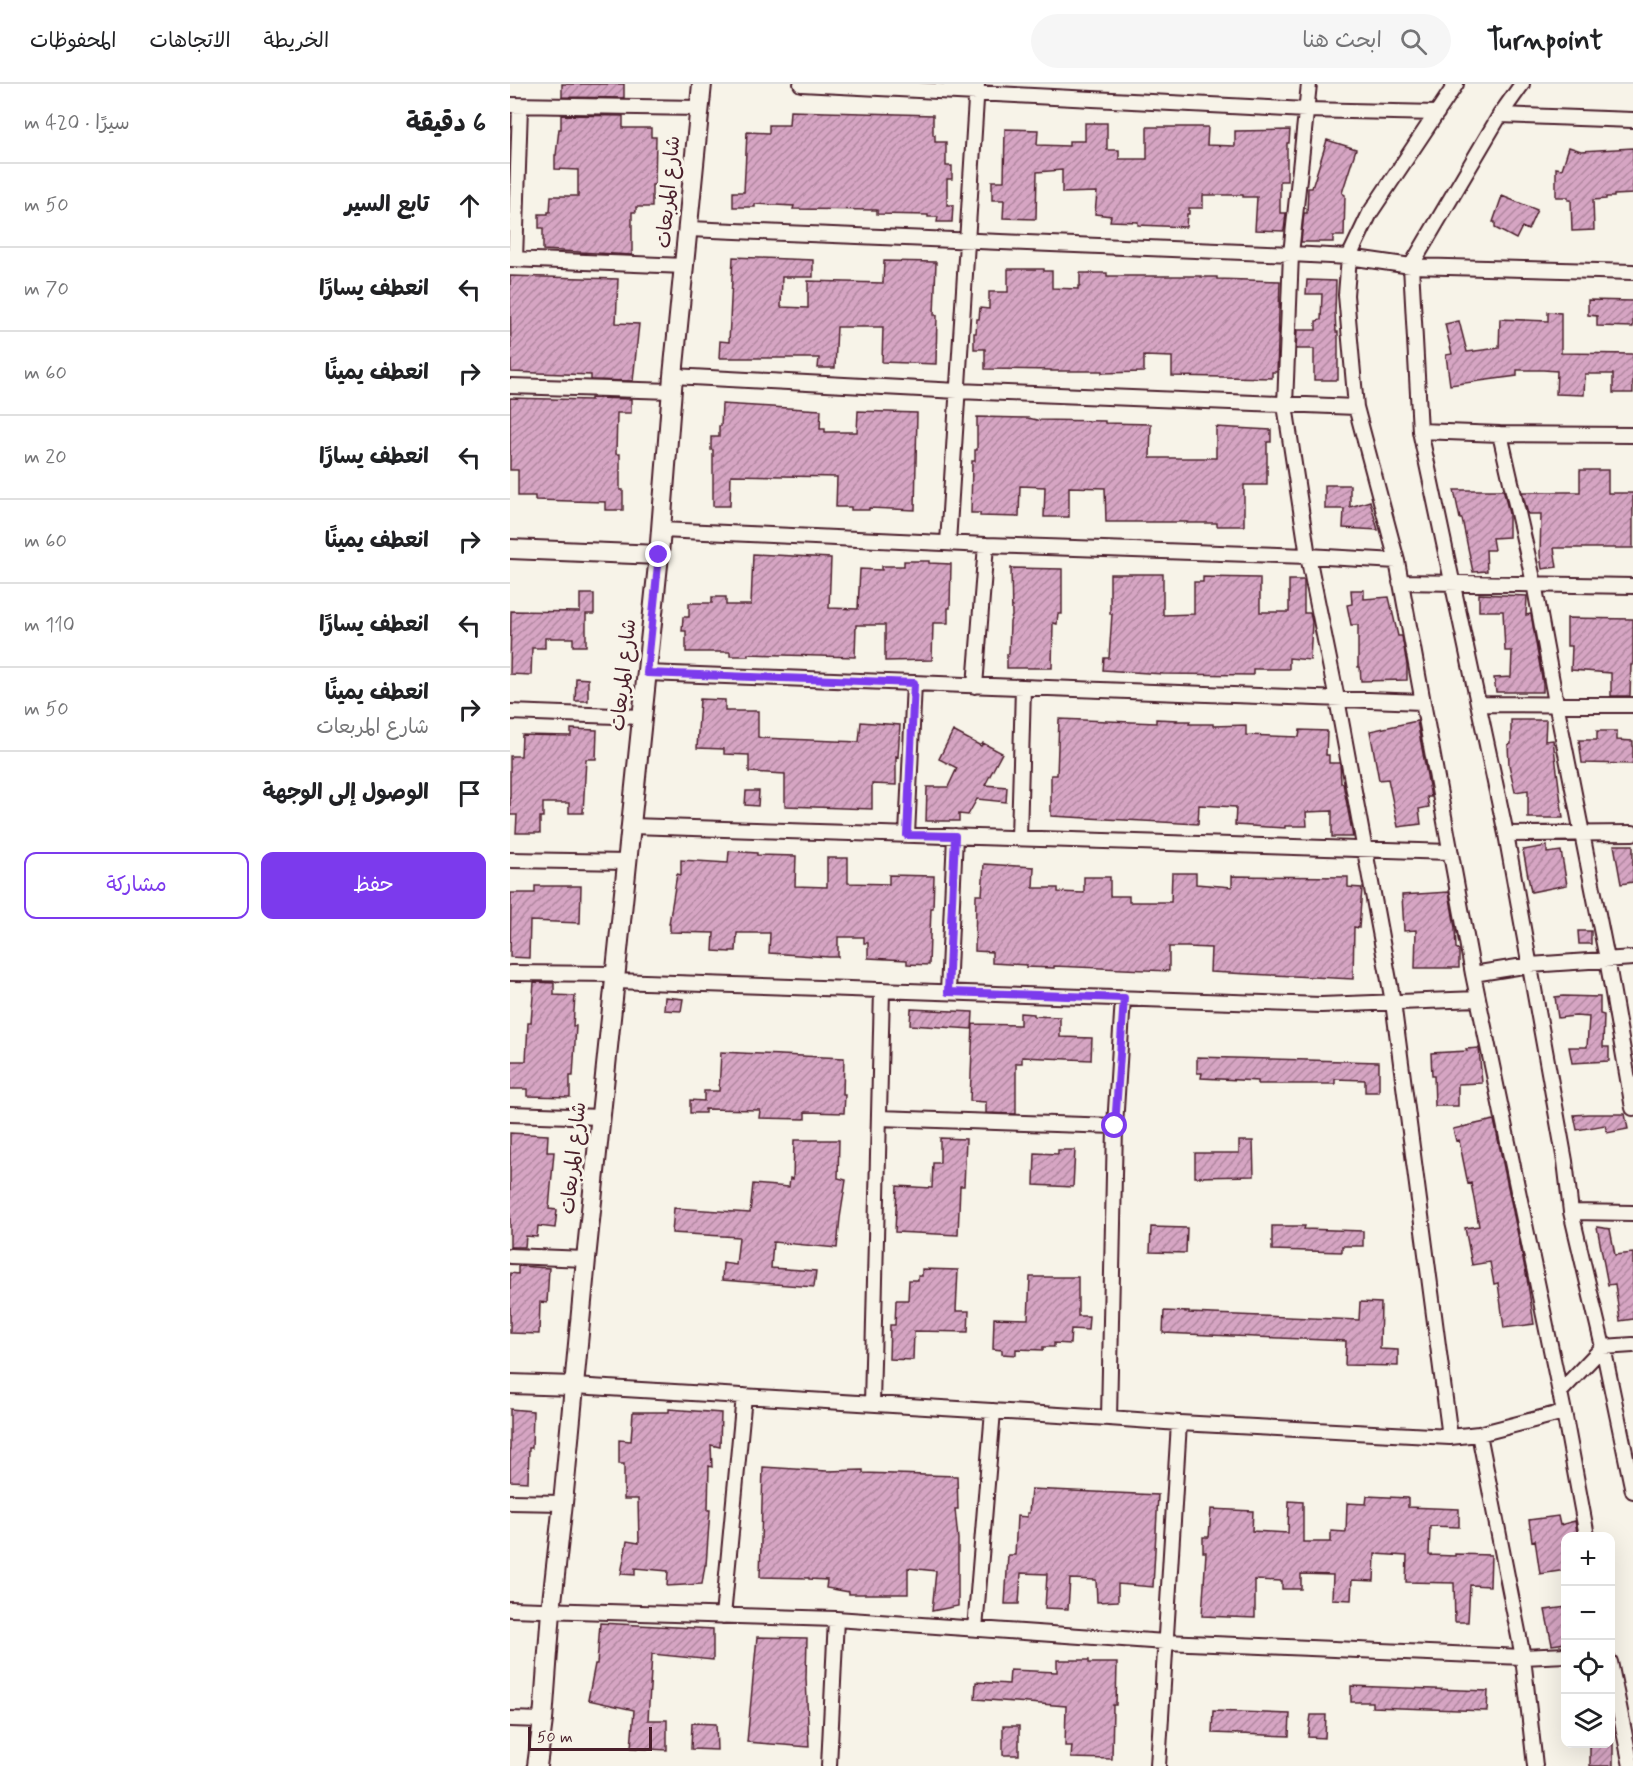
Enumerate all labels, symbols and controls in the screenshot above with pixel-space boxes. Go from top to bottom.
search box [1031,14,1451,68]
text: Turnpoint [1487,23,1603,60]
icon: search [1397,25,1430,58]
text: المحفوظات [30,27,116,55]
text: الاتجاهات [149,27,231,55]
text: الخريطة [264,27,329,55]
text: ابحث هنا [1302,27,1382,55]
text: 6 دقيقة [406,107,486,141]
text: سيرًا · 420 m [24,110,130,137]
street label: شارع المربعات [651,135,687,249]
icon: ahead [453,189,486,222]
text: تابع السير [345,191,429,219]
text: 50 m [24,192,69,219]
icon: left [453,273,486,306]
text: انعطف يسارًا [319,275,429,303]
text: 70 m [24,276,69,303]
icon: right [453,357,486,390]
text: انعطف يمينًا [325,359,429,387]
text: 60 m [24,360,67,387]
icon: left [453,441,486,474]
text: انعطف يسارًا [319,443,429,471]
text: 20 m [24,444,67,471]
icon: right [453,525,486,558]
text: انعطف يمينًا [325,527,429,555]
text: 60 m [24,528,67,555]
route end [645,541,671,567]
icon: left [453,609,486,642]
text: انعطف يسارًا [319,611,429,639]
text: 110 m [24,612,75,639]
street label: شارع المربعات [605,617,643,733]
text: انعطف يمينًا [325,679,429,707]
icon: right [453,693,486,726]
text: 50 m [24,696,69,723]
text: شارع المربعات [316,714,429,741]
icon: arrive [453,777,486,810]
text: الوصول إلى الوجهة [262,779,429,807]
button: مشاركة [24,852,249,919]
button: حفظ [261,852,486,919]
street label: شارع المربعات [555,1100,593,1216]
route start [1101,1112,1127,1138]
map controls [1561,1532,1615,1748]
button: + [1561,1532,1615,1586]
button: − [1561,1586,1615,1640]
button: locate [1561,1640,1615,1694]
button: layers [1561,1694,1615,1748]
scale bar [528,1724,652,1752]
text: 50 m [537,1727,573,1748]

